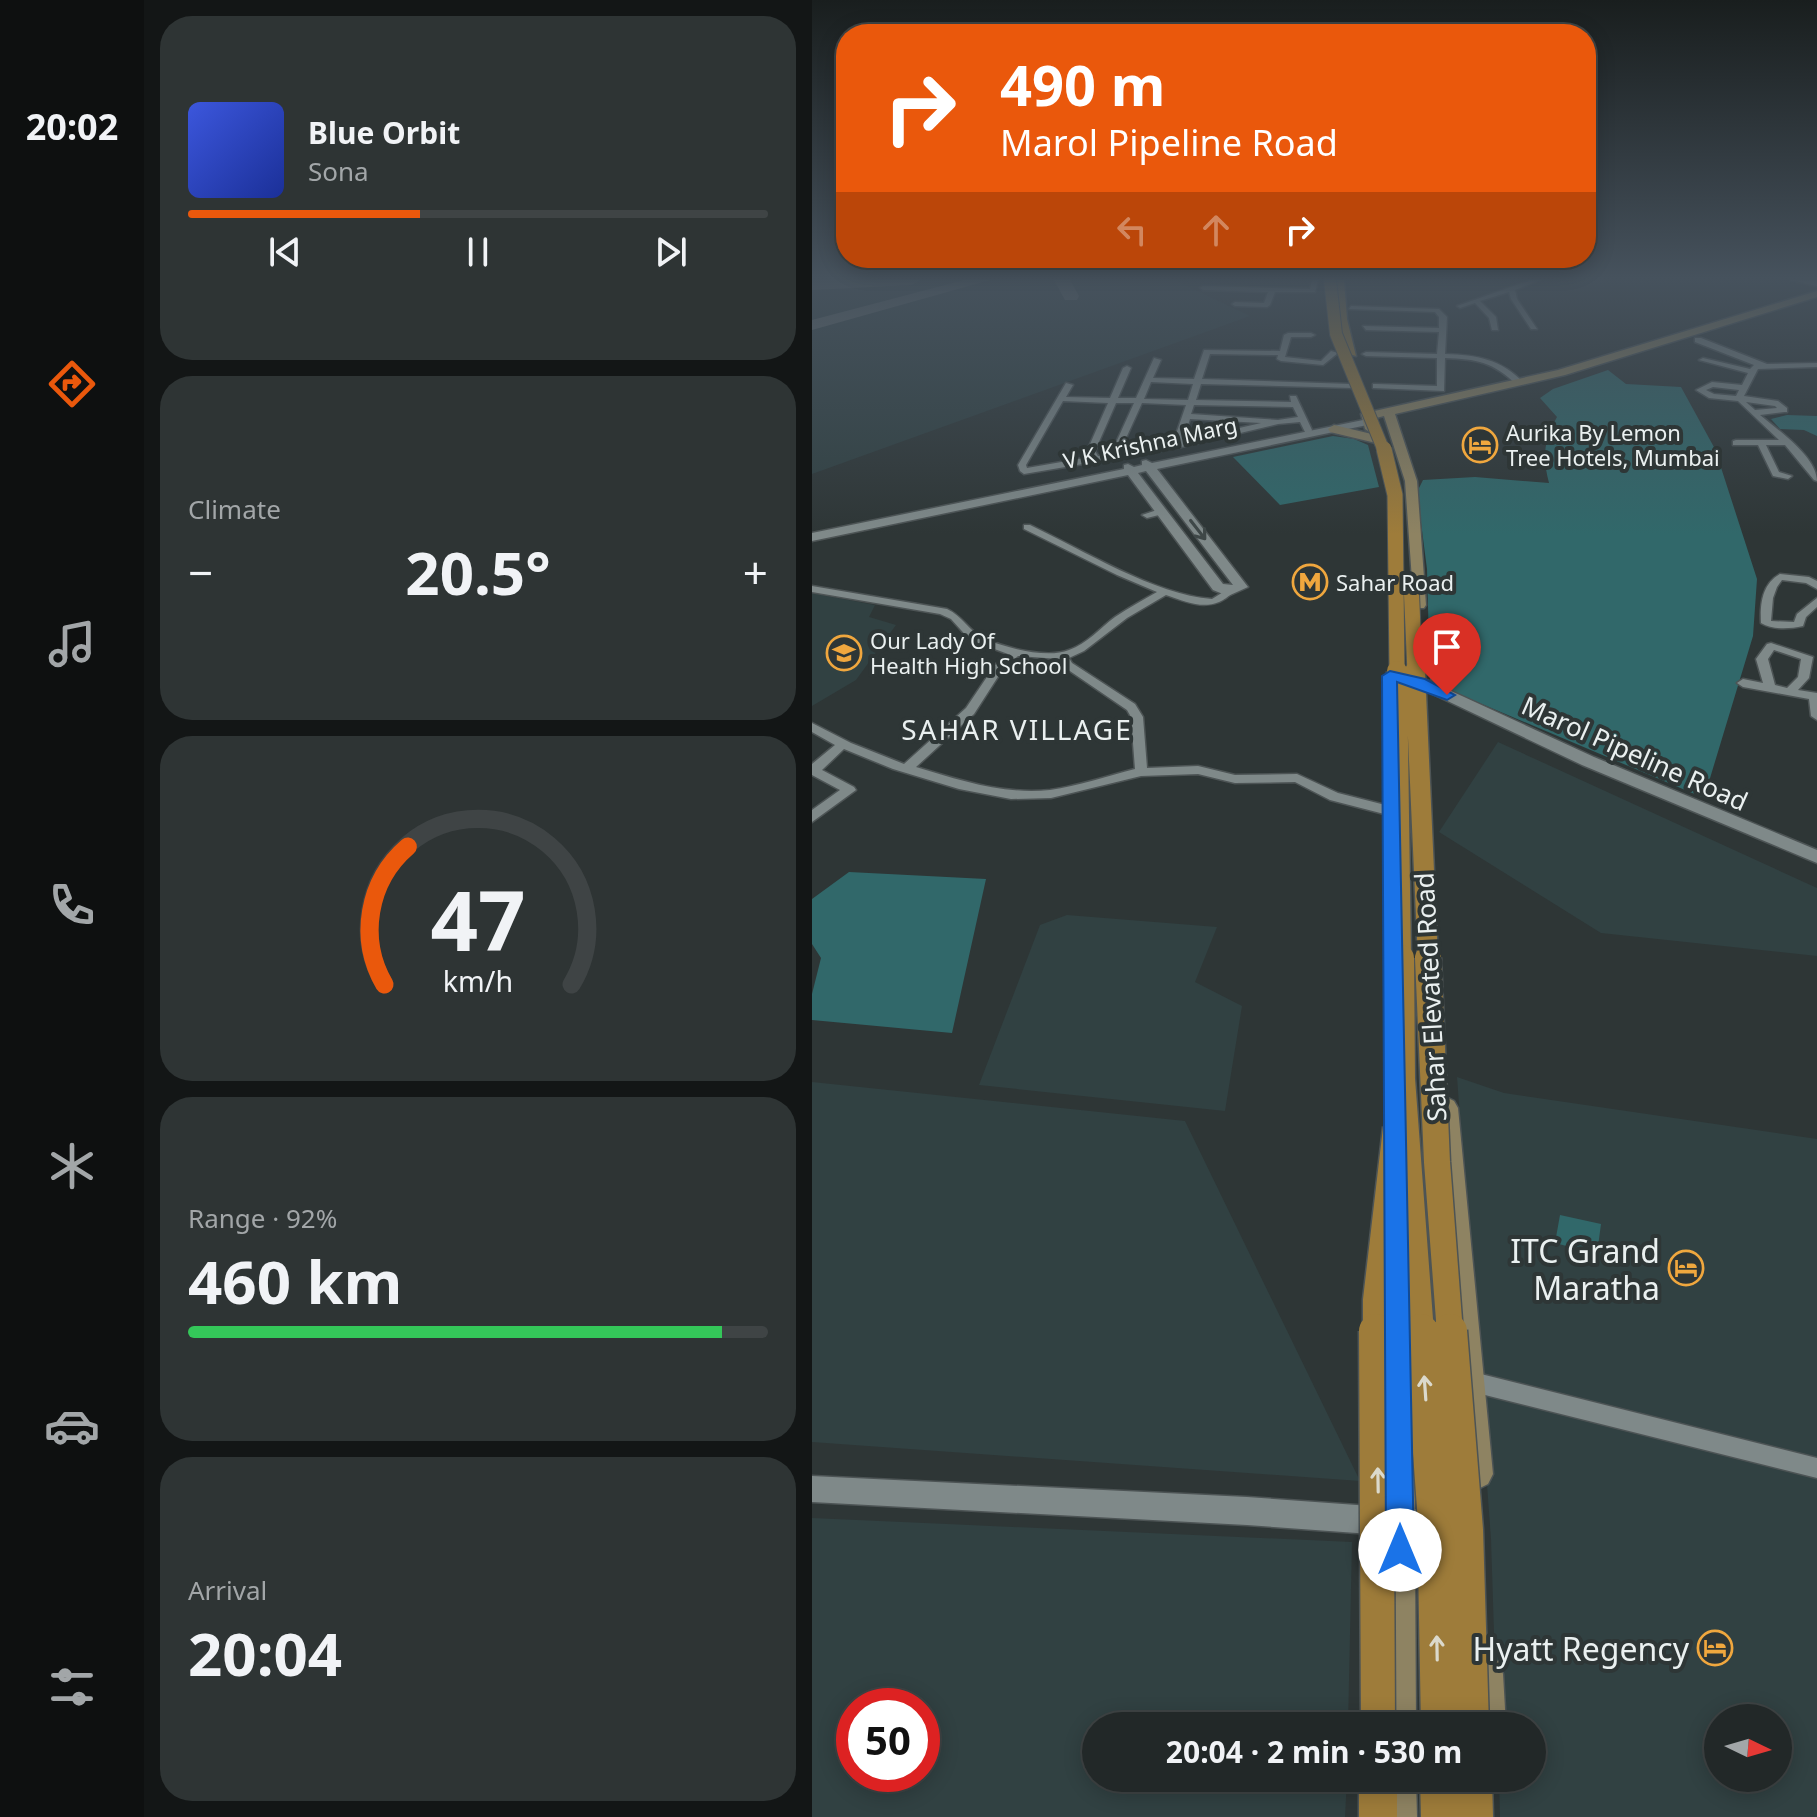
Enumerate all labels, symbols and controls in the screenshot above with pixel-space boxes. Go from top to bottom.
text: 490 m [1000,46,1165,122]
icon: right [868,56,972,160]
text: 20:02 [26,102,118,151]
text: Blue Orbit [308,112,460,153]
text: Marol Pipeline Road [1000,118,1338,167]
text: Sona [308,153,369,189]
icon: left [1110,208,1154,252]
icon: ahead [1194,208,1238,252]
icon: right [1278,208,1322,252]
icon: previous [263,230,307,274]
icon: pause [456,230,500,274]
icon: next [649,230,693,274]
icon: directions [44,356,100,412]
street label: V K Krishna Marg [1060,409,1240,475]
place label: Aurika By Lemon Tree Hotels, Mumbai [1506,417,1720,472]
hotel icon: Aurika By Lemon Tree Hotels, Mumbai [1461,426,1499,464]
text: Climate [188,491,281,527]
one-way arrow [1190,519,1207,540]
text: 20.5° [405,531,551,613]
text: − [188,542,213,602]
text: + [743,542,768,602]
metro station icon: Sahar Road [1291,563,1329,601]
place label: Sahar Road [1336,567,1454,597]
pin [1413,613,1481,695]
icon: music [44,616,100,672]
place label: Our Lady Of Health High School [870,625,1067,680]
icon: arrive [1425,625,1469,669]
school or university icon: Our Lady Of Health High School [825,634,863,672]
street label: Marol Pipeline Road [1516,687,1754,819]
district label: SAHAR VILLAGE [901,710,1133,748]
text: 47 [430,861,526,974]
street label: Sahar Elevated Road [1405,872,1455,1122]
icon: phone [44,877,100,933]
text: km/h [443,961,513,1000]
icon: climate [44,1138,100,1194]
text: Range · 92% [188,1200,337,1236]
place label: ITC Grand Maratha [1510,1229,1660,1309]
text: 460 km [188,1240,402,1322]
hotel icon: ITC Grand Maratha [1667,1249,1705,1287]
one-way arrow [1417,1375,1432,1402]
icon: car [44,1398,100,1454]
one-way arrow [1370,1467,1386,1494]
position arrow [1358,1508,1442,1592]
text: Arrival [188,1572,267,1608]
text: 20:04 [188,1612,342,1694]
place label: Hyatt Regency [1472,1627,1690,1670]
hotel icon: Hyatt Regency [1696,1629,1734,1667]
one-way arrow [1429,1635,1444,1662]
icon: filters [44,1659,100,1715]
speed limit sign: 50 [836,1688,940,1792]
north arrow [1704,1704,1792,1792]
map controls [1704,1704,1792,1792]
text: 20:04 · 2 min · 530 m [1166,1731,1462,1772]

